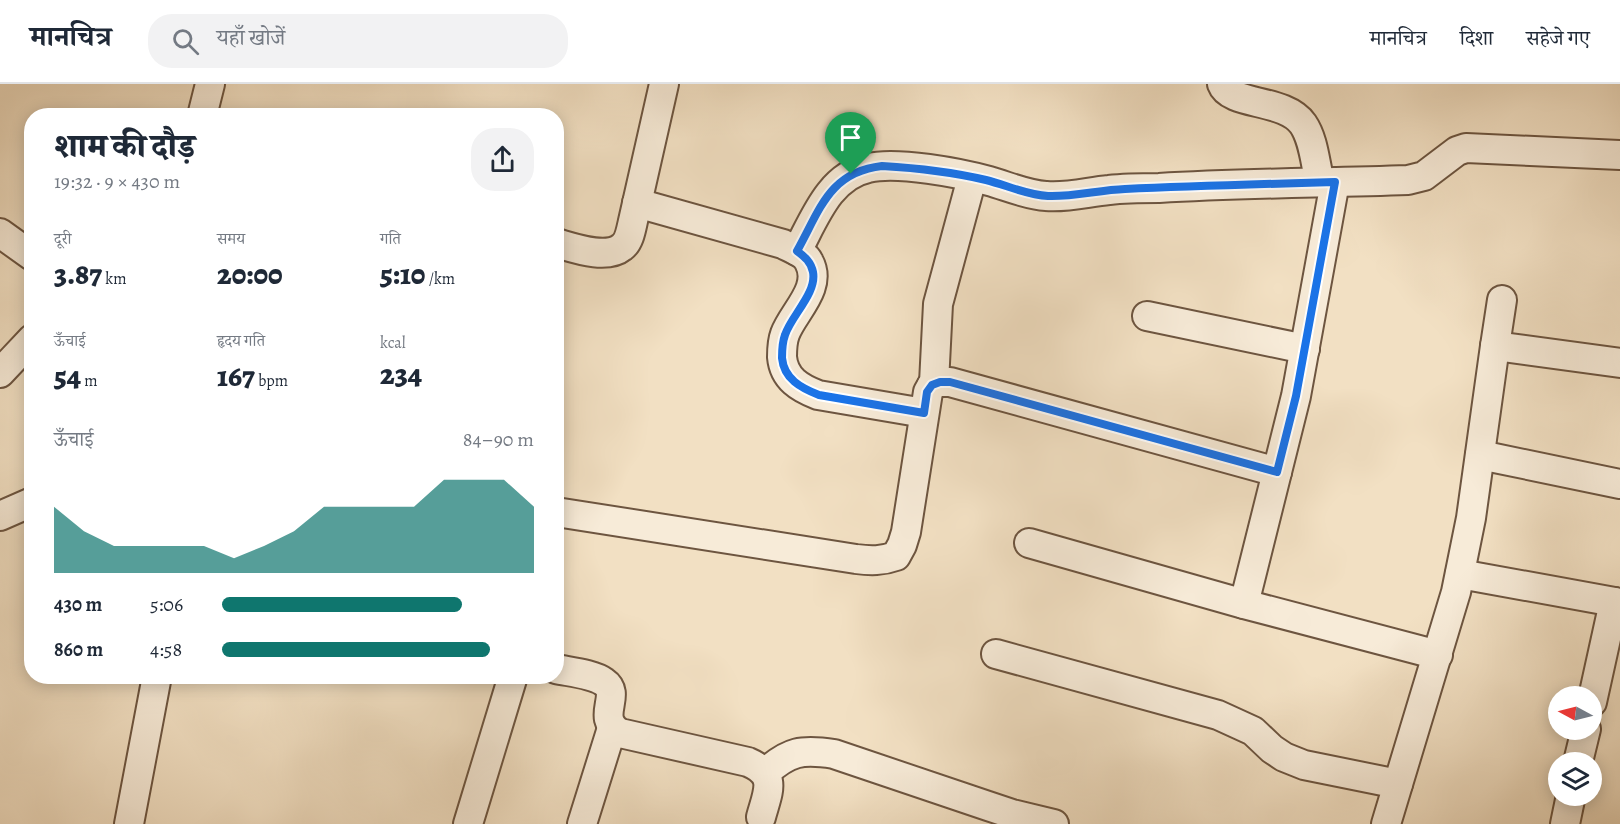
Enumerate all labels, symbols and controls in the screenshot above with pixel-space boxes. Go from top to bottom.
search box [148,14,568,68]
text: मानचित्र [30,18,112,56]
text: यहाँ खोजें [217,23,285,53]
text: मानचित्र [1370,24,1427,52]
text: दिशा [1460,24,1493,52]
text: सहेजे गए [1526,24,1590,52]
icon: search [169,25,202,58]
pin [825,112,876,174]
icon: arrive [834,121,867,154]
text: शाम की दौड़ [54,123,195,168]
button: share [471,128,534,191]
text: 19:32 · 9 × 430 m [54,168,180,195]
text: दूरी [54,228,71,250]
text: समय [217,228,245,250]
text: गति [380,228,401,250]
text: 3.87 [54,254,102,294]
text: 20:00 [217,254,283,294]
text: 5:10 [380,254,425,294]
text: km [102,268,127,290]
text: /km [425,268,455,290]
text: ऊँचाई [54,330,86,352]
text: हृदय गति [217,330,265,352]
text: kcal [380,332,406,354]
text: 234 [380,354,422,394]
text: 54 [54,356,81,396]
text: 167 [217,356,255,396]
text: m [81,370,98,392]
text: bpm [255,370,288,392]
text: ऊँचाई [54,426,93,453]
text: 84–90 m [463,426,534,453]
text: 430 m [54,591,102,618]
text: 5:06 [150,591,183,618]
text: 860 m [54,636,103,663]
text: 4:58 [150,636,182,663]
north arrow [1548,686,1602,740]
map controls [1548,686,1602,806]
button: layers [1548,752,1602,806]

